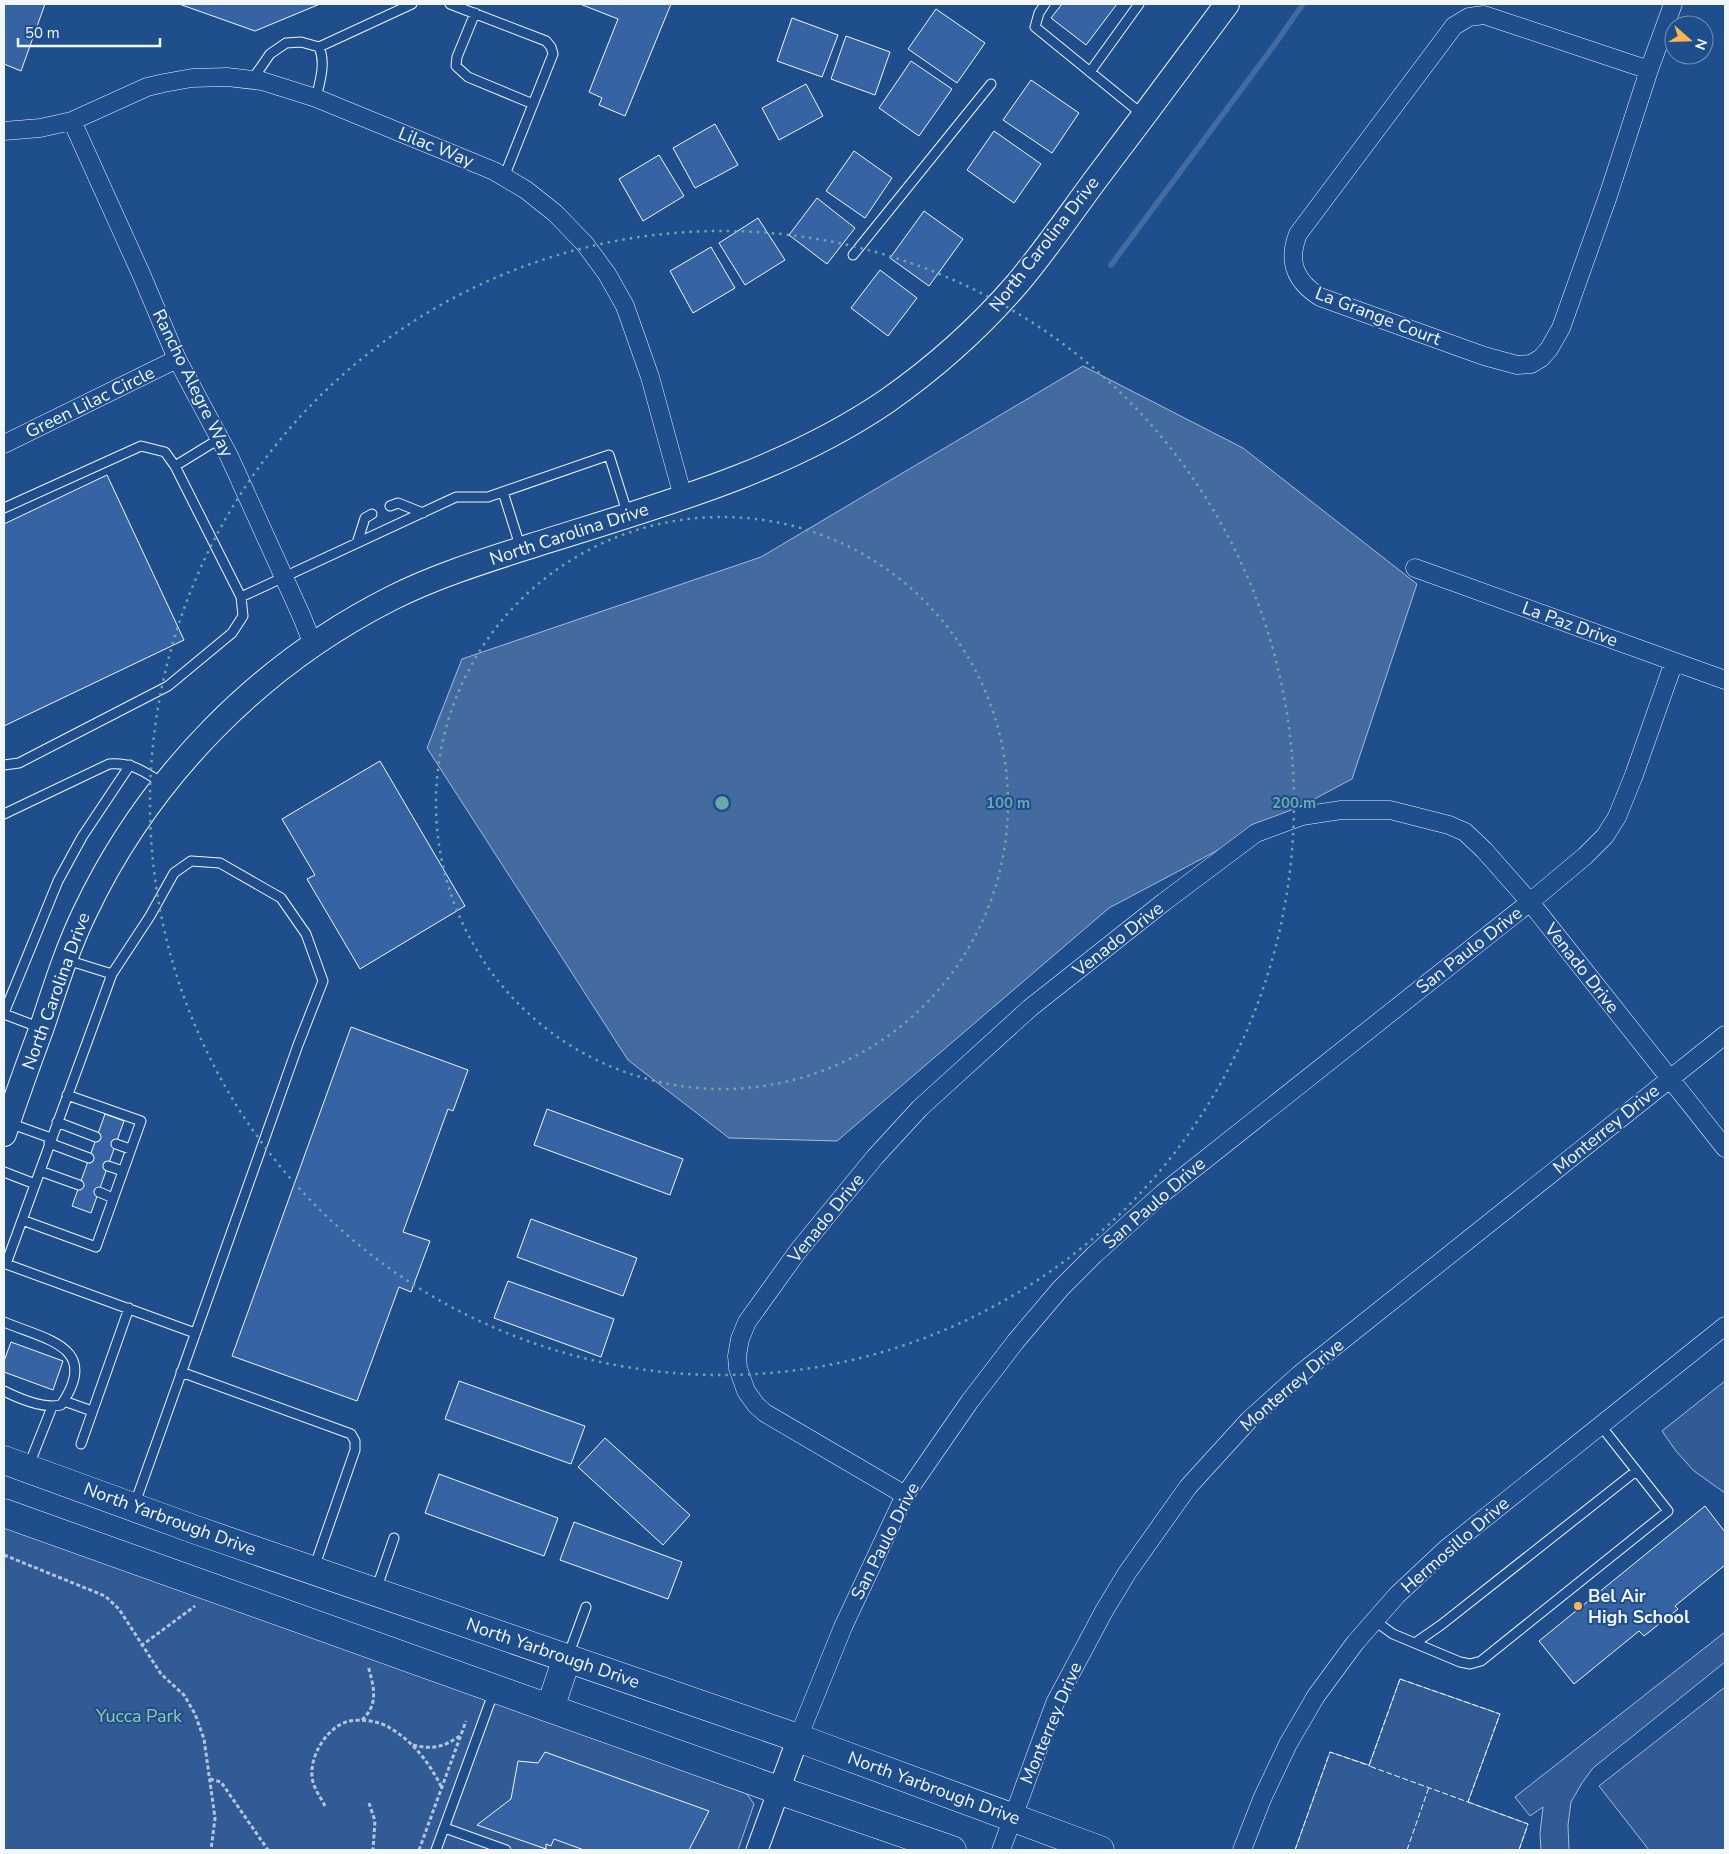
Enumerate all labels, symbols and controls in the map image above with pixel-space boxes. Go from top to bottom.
scale bar [18,15,160,47]
north arrow [1664,15,1714,65]
text: 50 m [25,23,60,43]
text: N [1690,36,1711,52]
street label: Lilac Way [395,121,478,173]
street label: North Carolina Drive [984,171,1104,317]
street label: La Grange Court [1312,281,1445,351]
street label: Rancho Alegre Way [147,305,240,461]
street label: Green Lilac Circle [21,360,159,444]
street label: North Carolina Drive [487,497,651,571]
street label: La Paz Drive [1519,596,1621,652]
text: 100 m [986,793,1030,813]
text: 200 m [1272,793,1316,813]
centre of rings [713,794,731,812]
street label: Venado Drive [1067,896,1168,982]
street label: San Paulo Drive [1411,901,1527,999]
street label: North Carolina Drive [16,909,96,1073]
street label: Venado Drive [1539,917,1625,1018]
street label: Monterrey Drive [1548,1079,1664,1179]
street label: San Paulo Drive [1098,1152,1210,1254]
street label: Venado Drive [782,1168,869,1268]
street label: Monterrey Drive [1235,1333,1349,1437]
street label: North Yarbrough Drive [81,1477,259,1561]
street label: San Paulo Drive [845,1478,925,1604]
street label: Hermosillo Drive [1396,1491,1514,1599]
place label: Bel Air High School [1588,1584,1690,1629]
marker: Bel Air High School [1572,1600,1584,1612]
street label: North Yarbrough Drive [463,1612,643,1694]
street label: Monterrey Drive [1015,1658,1087,1788]
park label: Yucca Park [95,1704,183,1728]
street label: North Yarbrough Drive [845,1746,1023,1830]

